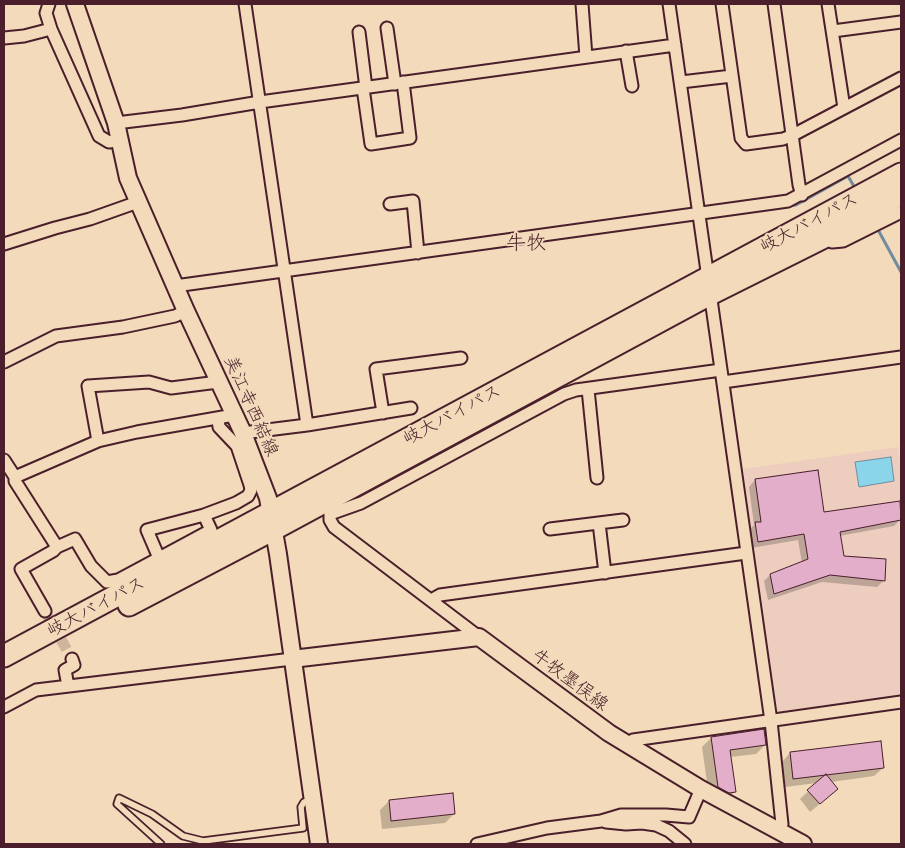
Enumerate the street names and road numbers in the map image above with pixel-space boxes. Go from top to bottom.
street label: 岐大バイパス [756,188,862,258]
street label: 美江寺西結線 [219,352,283,460]
street label: 岐大バイパス [399,380,505,450]
street label: 岐大バイパス [43,572,149,642]
street label: 牛牧墨俣線 [528,644,612,716]

